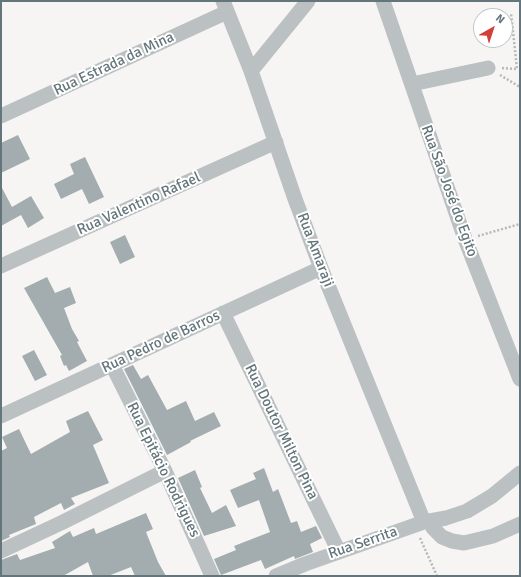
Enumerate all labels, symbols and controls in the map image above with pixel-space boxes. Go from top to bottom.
north arrow [473,8,513,48]
text: N [493,12,507,27]
street label: Rua Estrada da Mina [51,28,177,100]
street label: Rua São José do Egito [417,123,481,259]
street label: Rua Valentino Rafael [75,169,203,239]
street label: Rua Amaraji [293,210,337,290]
street label: Rua Pedro de Barros [99,307,223,377]
street label: Rua Doutor Milton Pina [240,361,322,503]
street label: Rua Epitácio Rodrigues [122,400,204,540]
street label: Rua Serrita [326,523,400,563]

